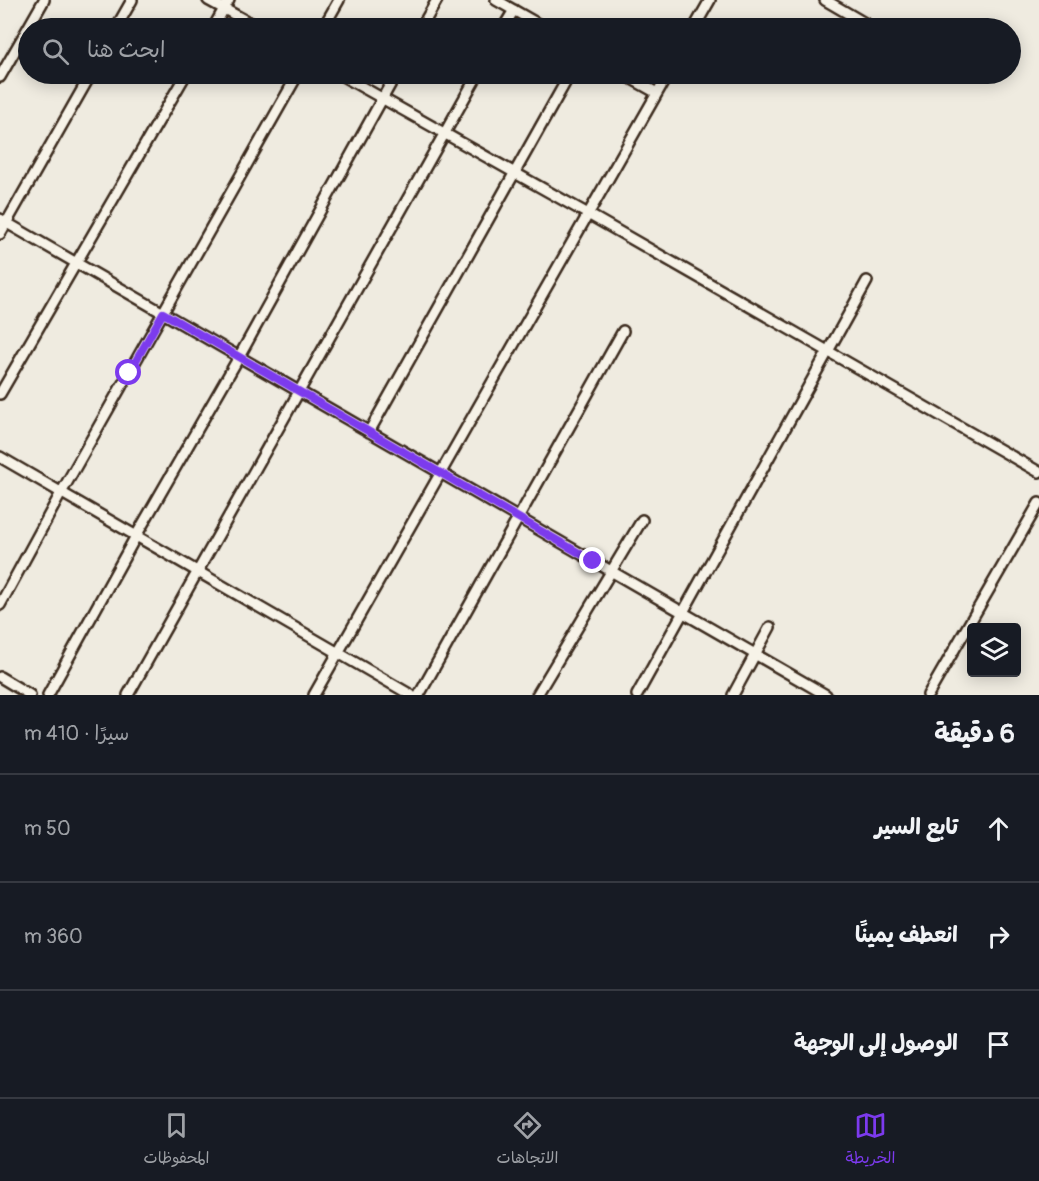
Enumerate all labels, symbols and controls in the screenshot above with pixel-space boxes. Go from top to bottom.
search box [18,18,1021,84]
icon: search [39,35,72,68]
text: ابحث هنا [87,36,165,64]
route start [115,359,141,385]
route end [579,547,605,573]
map controls [967,623,1021,677]
button: layers [967,623,1021,677]
text: 6 دقيقة [934,718,1015,750]
text: سيرًا · 410 m [24,721,129,746]
icon: ahead [982,812,1015,845]
text: تابع السير [875,813,958,841]
text: 50 m [24,816,71,841]
icon: right [982,920,1015,953]
text: انعطف يمينًا [855,921,958,949]
text: 360 m [24,924,83,949]
icon: arrive [982,1028,1015,1061]
text: الوصول إلى الوجهة [794,1029,958,1057]
tab: المحفوظات [144,1109,209,1172]
tab: الاتجاهات [497,1109,558,1172]
tab: الخريطة [846,1109,895,1172]

